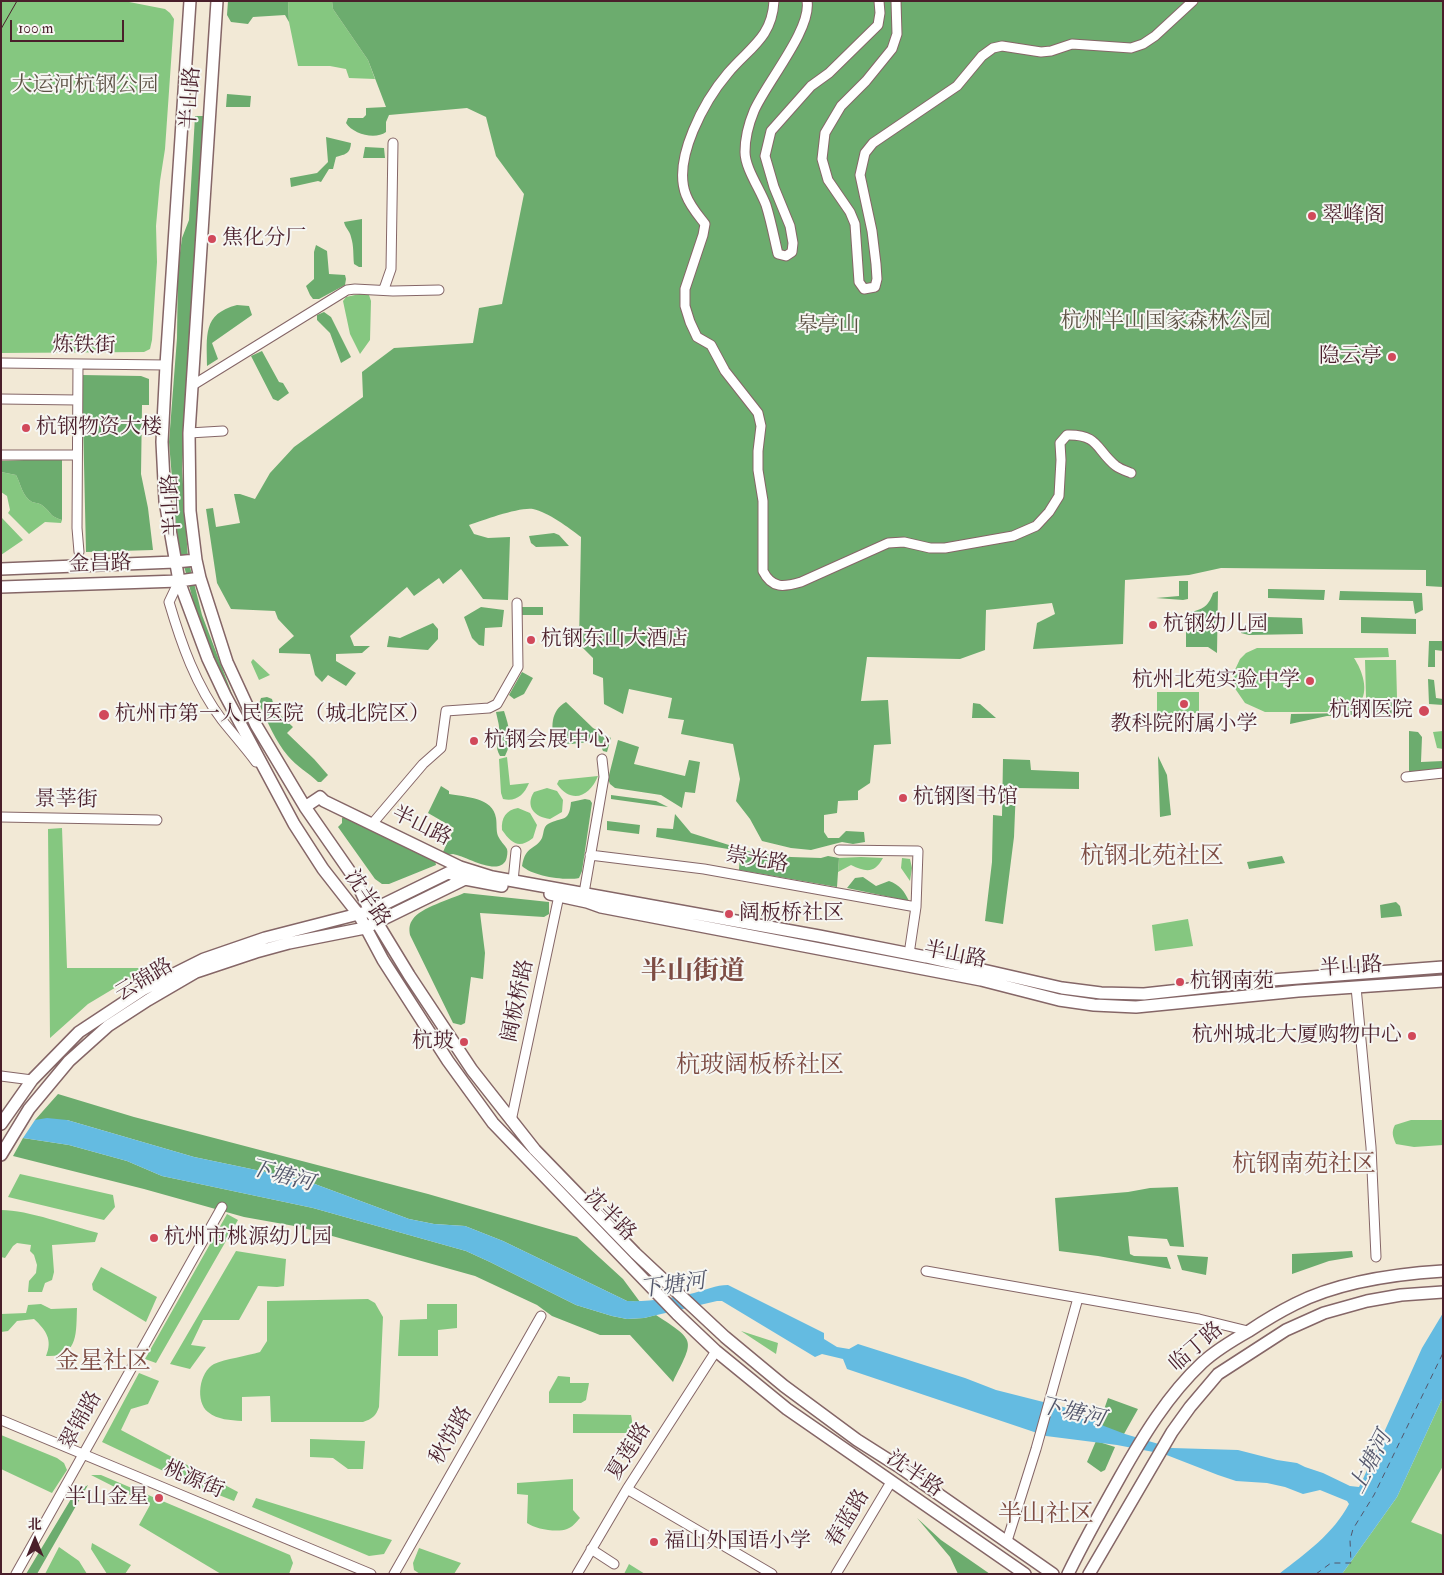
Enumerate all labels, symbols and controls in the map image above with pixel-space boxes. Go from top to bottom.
scale bar [12,10,126,42]
text: 100 m [18,19,53,38]
street label: 半山路 [177,66,207,130]
park label: 大运河杭钢公园 [12,73,158,99]
place label: 翠峰阁 [1322,203,1385,229]
marker: 翠峰阁 [1306,210,1318,222]
place label: 焦化分厂 [222,226,306,252]
marker: 焦化分厂 [206,233,218,245]
park label: 杭州半山国家森林公园 [1061,309,1271,335]
park label: 皋亭山 [797,313,859,339]
street label: 炼铁街 [52,334,116,360]
place label: 隐云亭 [1319,344,1382,370]
marker: 隐云亭 [1386,351,1398,363]
place label: 杭钢物资大楼 [36,415,162,441]
marker: 杭钢物资大楼 [20,422,32,434]
street label: 半山路 [159,473,187,537]
street label: 金昌路 [68,551,132,579]
place label: 杭钢幼儿园 [1163,612,1268,638]
marker: 杭钢幼儿园 [1147,619,1159,631]
place label: 杭钢东山大酒店 [541,627,688,653]
marker: 杭钢东山大酒店 [525,634,537,646]
place label: 杭州北苑实验中学 [1132,668,1300,694]
marker: 杭州北苑实验中学 [1304,675,1316,687]
marker: 教科院附属小学 [1178,698,1190,710]
place label: 杭钢医院 [1329,698,1413,724]
place label: 杭州市第一人民医院（城北院区） [115,702,430,728]
marker: 杭钢医院 [1417,704,1431,718]
marker: 杭州市第一人民医院（城北院区） [97,708,111,722]
place label: 教科院附属小学 [1111,712,1257,738]
place label: 杭钢会展中心 [484,728,610,754]
marker: 杭钢会展中心 [468,735,480,747]
place label: 杭钢图书馆 [913,785,1018,811]
street label: 景莘街 [34,788,98,814]
marker: 杭钢图书馆 [897,792,909,804]
street label: 半山路 [387,802,455,852]
street label: 崇光路 [724,843,790,879]
district label: 杭钢北苑社区 [1080,844,1224,872]
street label: 沈半路 [338,866,394,932]
place label: 阔板桥社区 [739,901,844,927]
marker: 阔板桥社区 [723,908,735,920]
street label: 半山路 [922,938,988,974]
street label: 半山路 [1319,953,1383,983]
street label: 云锦路 [112,954,178,1008]
street label: 阔板桥路 [498,957,540,1045]
district label: 半山街道 [641,957,745,989]
place label: 杭钢南苑 [1190,969,1274,995]
marker: 杭钢南苑 [1174,976,1186,988]
place label: 杭州城北大厦购物中心 [1192,1023,1402,1049]
place label: 杭玻 [412,1029,454,1055]
marker: 杭州城北大厦购物中心 [1406,1030,1418,1042]
marker: 杭玻 [458,1036,470,1048]
district label: 杭玻阔板桥社区 [676,1053,844,1081]
district label: 杭钢南苑社区 [1232,1152,1376,1180]
water label: 下塘河 [246,1156,316,1198]
street label: 沈半路 [578,1185,640,1247]
place label: 杭州市桃源幼儿园 [164,1225,332,1251]
marker: 杭州市桃源幼儿园 [148,1232,160,1244]
water label: 下塘河 [638,1269,708,1305]
street label: 临丁路 [1165,1318,1229,1378]
district label: 金星社区 [55,1349,151,1377]
street label: 翠锦路 [56,1387,108,1455]
water label: 下塘河 [1037,1394,1107,1434]
street label: 秋悦路 [425,1402,479,1470]
street label: 夏莲路 [603,1419,657,1485]
water label: 上塘河 [1345,1428,1399,1498]
street label: 沈半路 [881,1447,947,1503]
street label: 桃源街 [159,1457,227,1505]
place label: 半山金星 [65,1485,149,1511]
street label: 春蓝路 [822,1486,876,1552]
marker: 半山金星 [153,1492,165,1504]
district label: 半山社区 [998,1502,1094,1530]
north arrow [10,1515,60,1565]
text: 北 [28,1516,42,1533]
place label: 福山外国语小学 [664,1529,811,1555]
marker: 福山外国语小学 [648,1536,660,1548]

